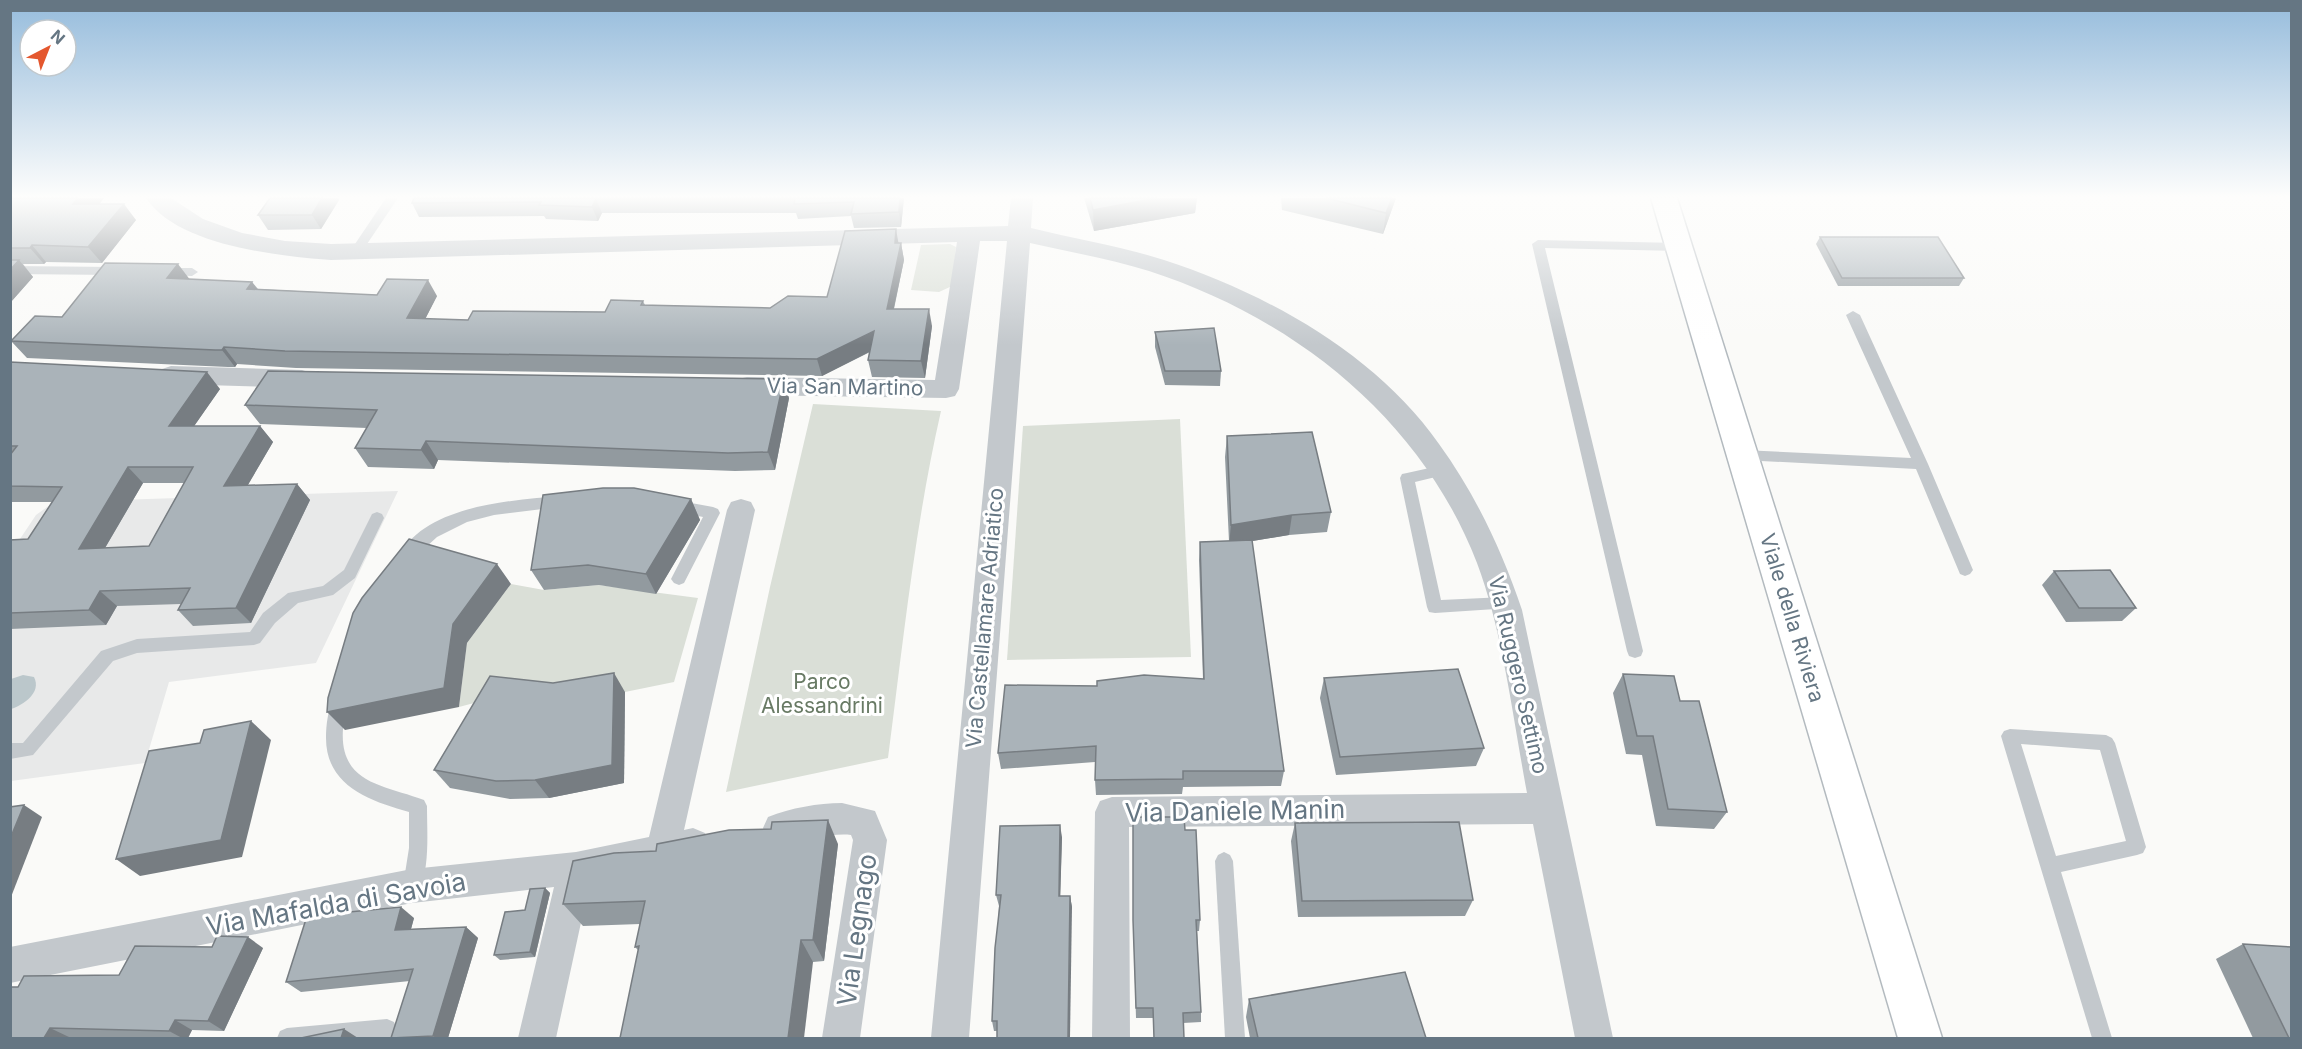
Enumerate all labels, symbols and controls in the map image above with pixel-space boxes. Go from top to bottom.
north arrow [18,18,78,78]
text: N [47,25,69,48]
street label: Via San Martino [766,373,924,400]
street label: Via Castellamare Adriatico [961,487,1008,749]
street label: Viale della Riviera [1755,531,1830,705]
street label: Via Ruggero Settimo [1484,574,1553,776]
park label: Parco Alessandrini [761,669,883,718]
street label: Via Daniele Manin [1125,793,1345,828]
street label: Via Legnago [830,852,883,1008]
street label: Via Mafalda di Savoia [204,865,468,942]

